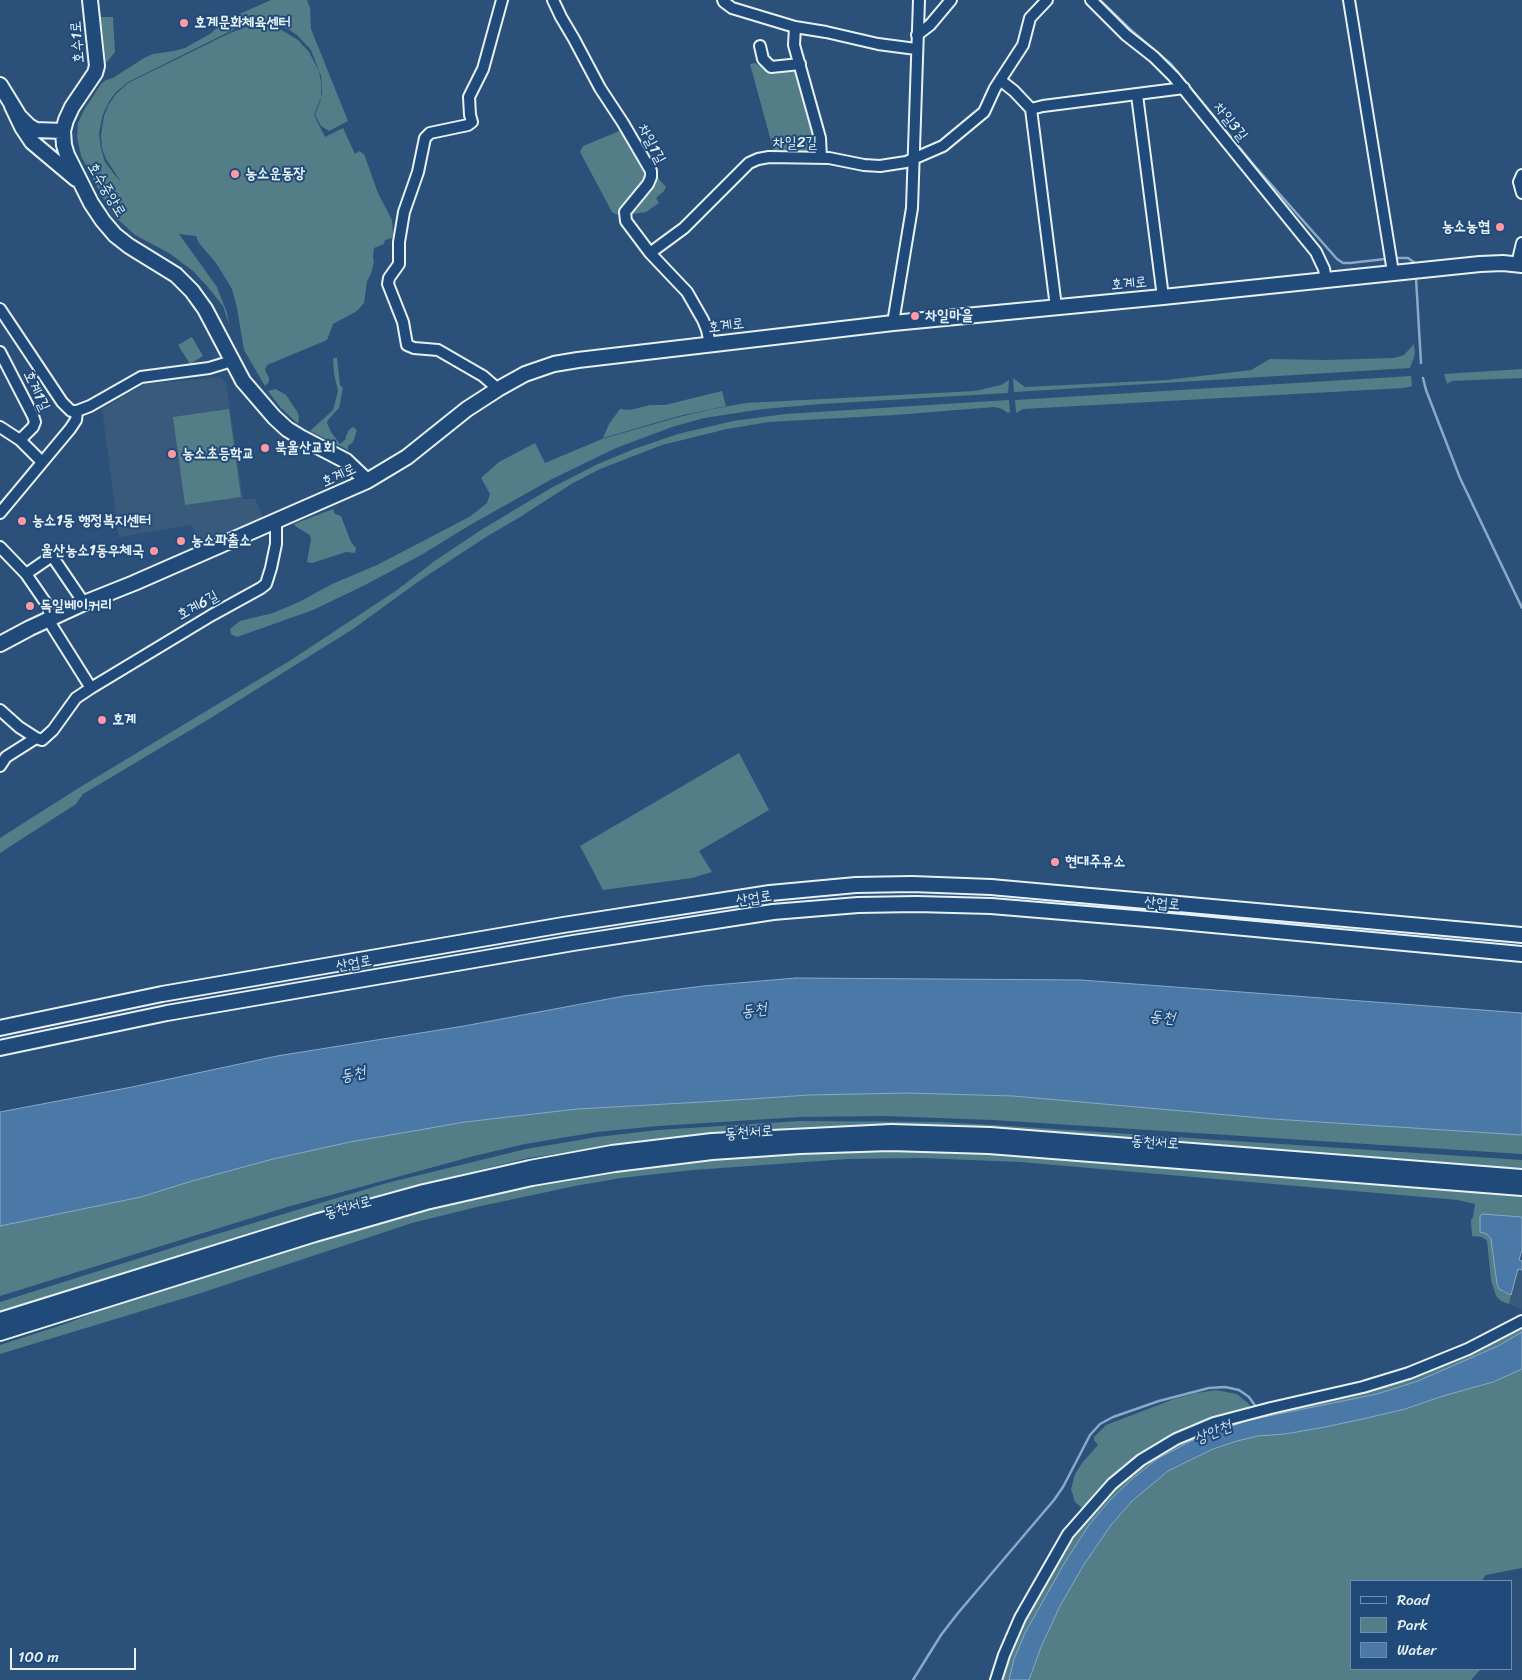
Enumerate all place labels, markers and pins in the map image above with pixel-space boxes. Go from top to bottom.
place label: 호계문화체육센터 [194,14,291,32]
marker: 호계문화체육센터 [178,17,190,29]
place label: 농소운동장 [245,165,305,183]
marker: 농소운동장 [229,168,241,180]
place label: 농소농협 [1442,218,1490,236]
marker: 농소농협 [1494,221,1506,233]
place label: 차일마을 [925,307,973,325]
marker: 차일마을 [909,310,921,322]
place label: 북울산교회 [275,439,335,457]
marker: 북울산교회 [259,442,271,454]
place label: 농소초등학교 [182,445,254,463]
marker: 농소초등학교 [166,448,178,460]
place label: 농소1동 행정복지센터 [32,512,151,530]
marker: 농소1동 행정복지센터 [16,515,28,527]
place label: 농소파출소 [191,532,251,550]
marker: 농소파출소 [175,535,187,547]
place label: 울산농소1동우체국 [41,542,144,560]
marker: 울산농소1동우체국 [148,545,160,557]
place label: 독일베이커리 [40,597,112,615]
marker: 독일베이커리 [24,600,36,612]
place label: 호계 [112,711,136,729]
marker: 호계 [96,714,108,726]
place label: 현대주유소 [1065,853,1125,871]
marker: 현대주유소 [1049,856,1061,868]

